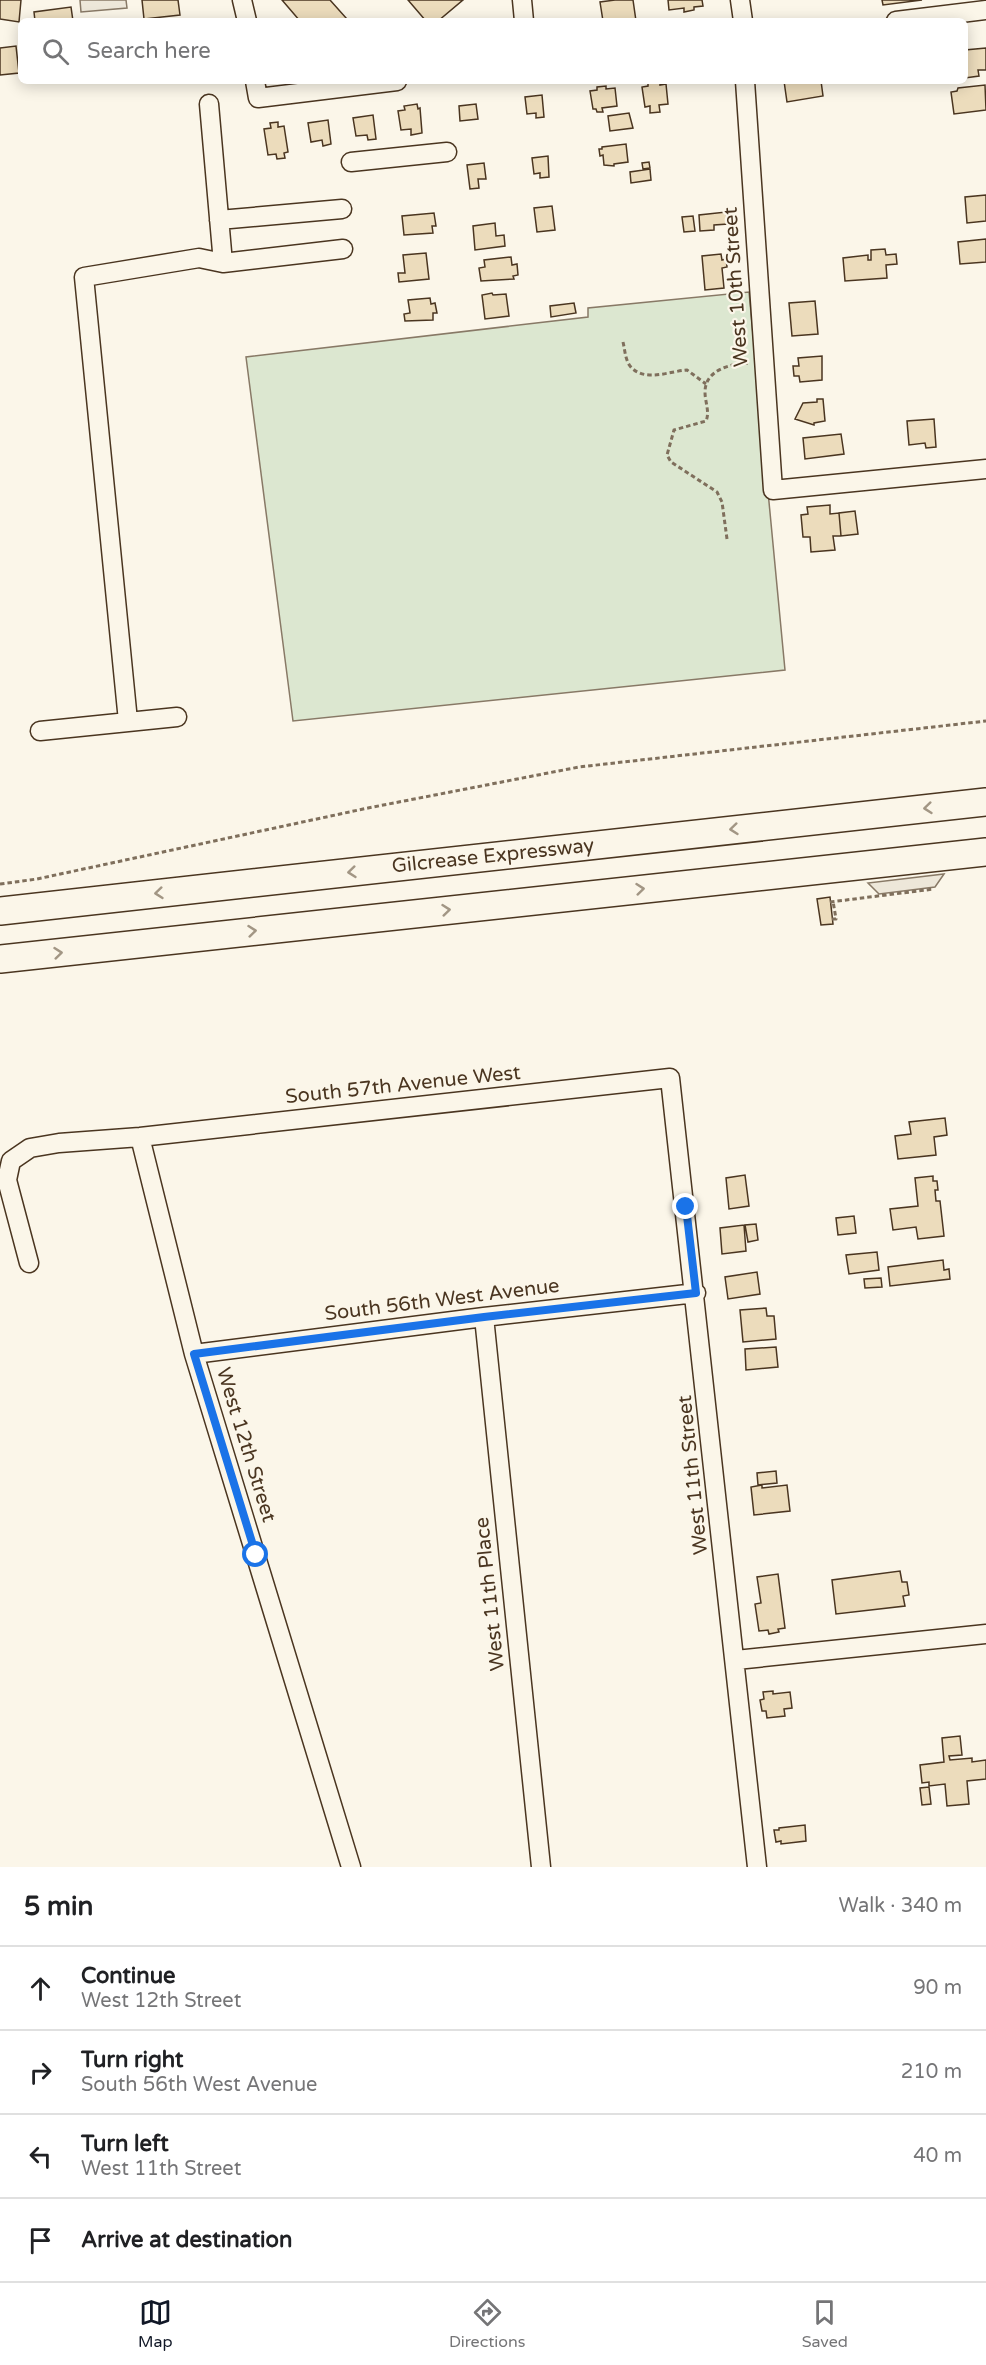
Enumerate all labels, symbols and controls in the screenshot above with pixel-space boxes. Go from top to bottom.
search box [18,18,968,84]
icon: search [39,35,72,68]
text: Search here [87,38,211,64]
street label: West 10th Street [718,206,754,368]
one-way arrow [923,801,932,814]
one-way arrow [729,823,739,835]
street label: Gilcrease Expressway [391,833,596,879]
one-way arrow [348,865,357,878]
one-way arrow [635,883,644,896]
one-way arrow [154,887,163,899]
one-way arrow [441,905,450,917]
one-way arrow [247,926,257,938]
one-way arrow [54,947,63,959]
street label: South 57th Avenue West [284,1061,522,1109]
route end [672,1193,698,1219]
street label: South 56th West Avenue [323,1274,561,1326]
street label: West 12th Street [211,1365,281,1525]
street label: West 11th Street [673,1394,713,1556]
street label: West 11th Place [470,1516,510,1672]
route start [242,1541,268,1567]
text: 5 min [24,1891,93,1922]
text: Walk · 340 m [839,1894,962,1918]
text: Continue [81,1963,176,1989]
icon: ahead [24,1972,57,2005]
text: 90 m [913,1976,962,2000]
text: West 12th Street [81,1989,241,2013]
text: Turn right [81,2047,183,2073]
icon: right [24,2056,57,2089]
text: 210 m [901,2060,962,2084]
text: South 56th West Avenue [81,2073,317,2097]
text: Turn left [81,2131,169,2157]
icon: left [24,2140,57,2173]
text: 40 m [913,2144,962,2168]
text: West 11th Street [81,2157,241,2181]
icon: arrive [24,2224,57,2257]
text: Arrive at destination [81,2227,292,2253]
tab: Map [138,2296,173,2352]
tab: Directions [449,2296,525,2352]
tab: Saved [802,2296,848,2352]

